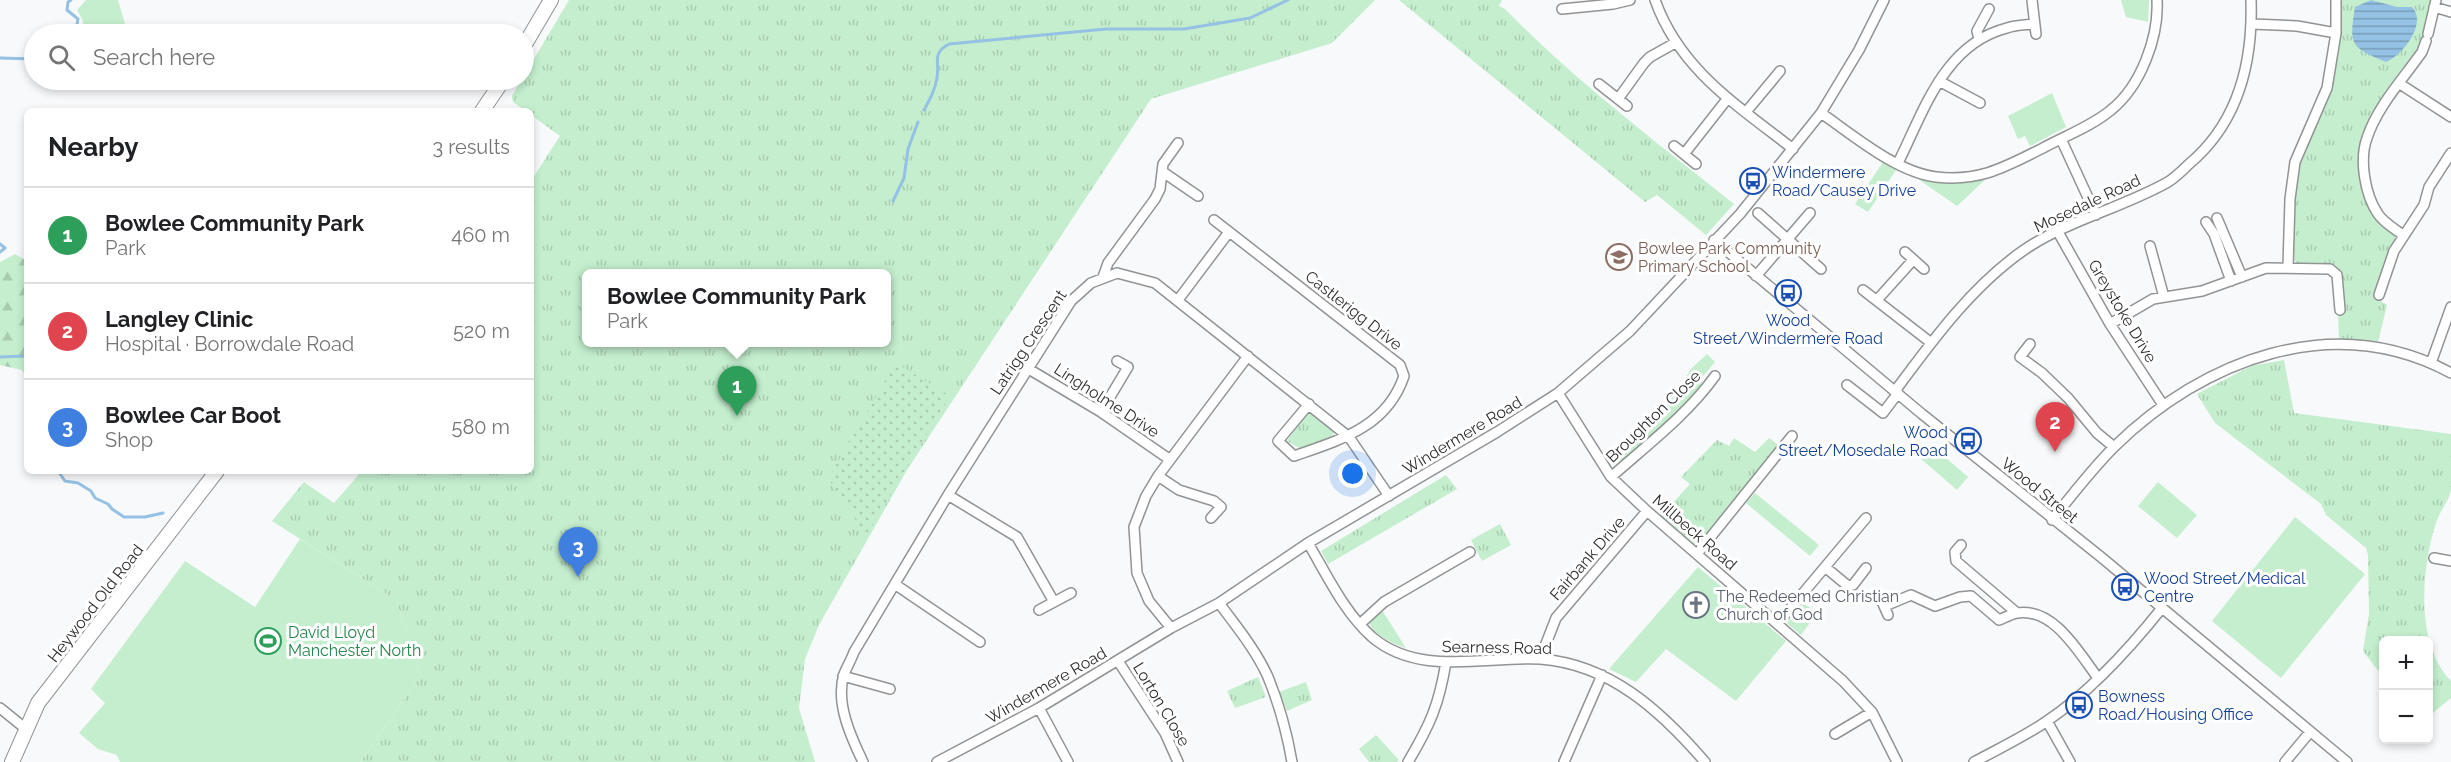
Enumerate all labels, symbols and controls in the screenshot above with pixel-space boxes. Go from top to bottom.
search box [24,24,534,90]
icon: search [45,41,78,74]
text: Search here [93,44,215,70]
text: Nearby [48,132,138,162]
text: 3 results [432,135,510,159]
place label: Windermere Road/Causey Drive [1772,163,1916,200]
bus stop icon: Windermere Road/Causey Drive [1738,166,1768,196]
street label: Mosedale Road [2031,170,2144,236]
text: Bowlee Community Park [105,210,364,236]
text: 1 [63,223,72,247]
text: 460 m [451,223,510,247]
text: Park [105,236,146,260]
place label: Bowlee Park Community Primary School [1638,239,1821,276]
school or university icon: Bowlee Park Community Primary School [1604,242,1634,272]
street label: Greystoke Drive [2084,256,2161,366]
street label: Castlerigg Drive [1301,267,1406,354]
popup [582,269,891,347]
bus stop icon: Wood Street/Windermere Road [1773,278,1803,308]
text: Bowlee Community Park [607,283,866,309]
street label: Latrigg Crescent [986,286,1071,398]
text: Langley Clinic [105,306,253,332]
text: Park [607,309,648,333]
place label: Wood Street/Windermere Road [1693,311,1883,348]
text: 2 [62,319,73,343]
text: 520 m [453,319,510,343]
text: Hospital · Borrowdale Road [105,332,354,356]
street label: Lingholme Drive [1051,359,1163,441]
pin: 1 [718,366,756,416]
street label: Broughton Close [1602,366,1705,466]
street label: Windermere Road [1399,392,1525,479]
text: Bowlee Car Boot [105,402,281,428]
pin: 2 [2036,402,2074,452]
text: 3 [62,415,73,439]
text: 580 m [452,415,510,439]
place label: Wood Street/Mosedale Road [1779,423,1948,460]
bus stop icon: Wood Street/Mosedale Road [1953,426,1983,456]
text: Shop [105,428,153,452]
street label: Wood Street [1998,454,2082,527]
your location [1338,459,1367,488]
street label: Millbeck Road [1649,491,1741,574]
street label: Fairbank Drive [1546,513,1629,604]
pin: 3 [558,528,598,577]
street label: Heywood Old Road [44,541,147,666]
place label: Wood Street/Medical Centre [2144,569,2306,606]
bus stop icon: Wood Street/Medical Centre [2110,572,2140,602]
place label: The Redeemed Christian Church of God [1716,587,1899,624]
church icon: The Redeemed Christian Church of God [1681,590,1711,620]
place label: David Lloyd Manchester North [288,623,421,660]
sports icon: David Lloyd Manchester North [253,626,283,656]
map controls [2379,636,2433,744]
button: + [2379,636,2433,690]
street label: Searness Road [1442,637,1552,658]
street label: Windermere Road [983,643,1110,728]
street label: Lorton Close [1129,659,1194,750]
place label: Bowness Road/Housing Office [2098,687,2253,724]
bus stop icon: Bowness Road/Housing Office [2064,690,2094,720]
button: − [2379,690,2433,744]

